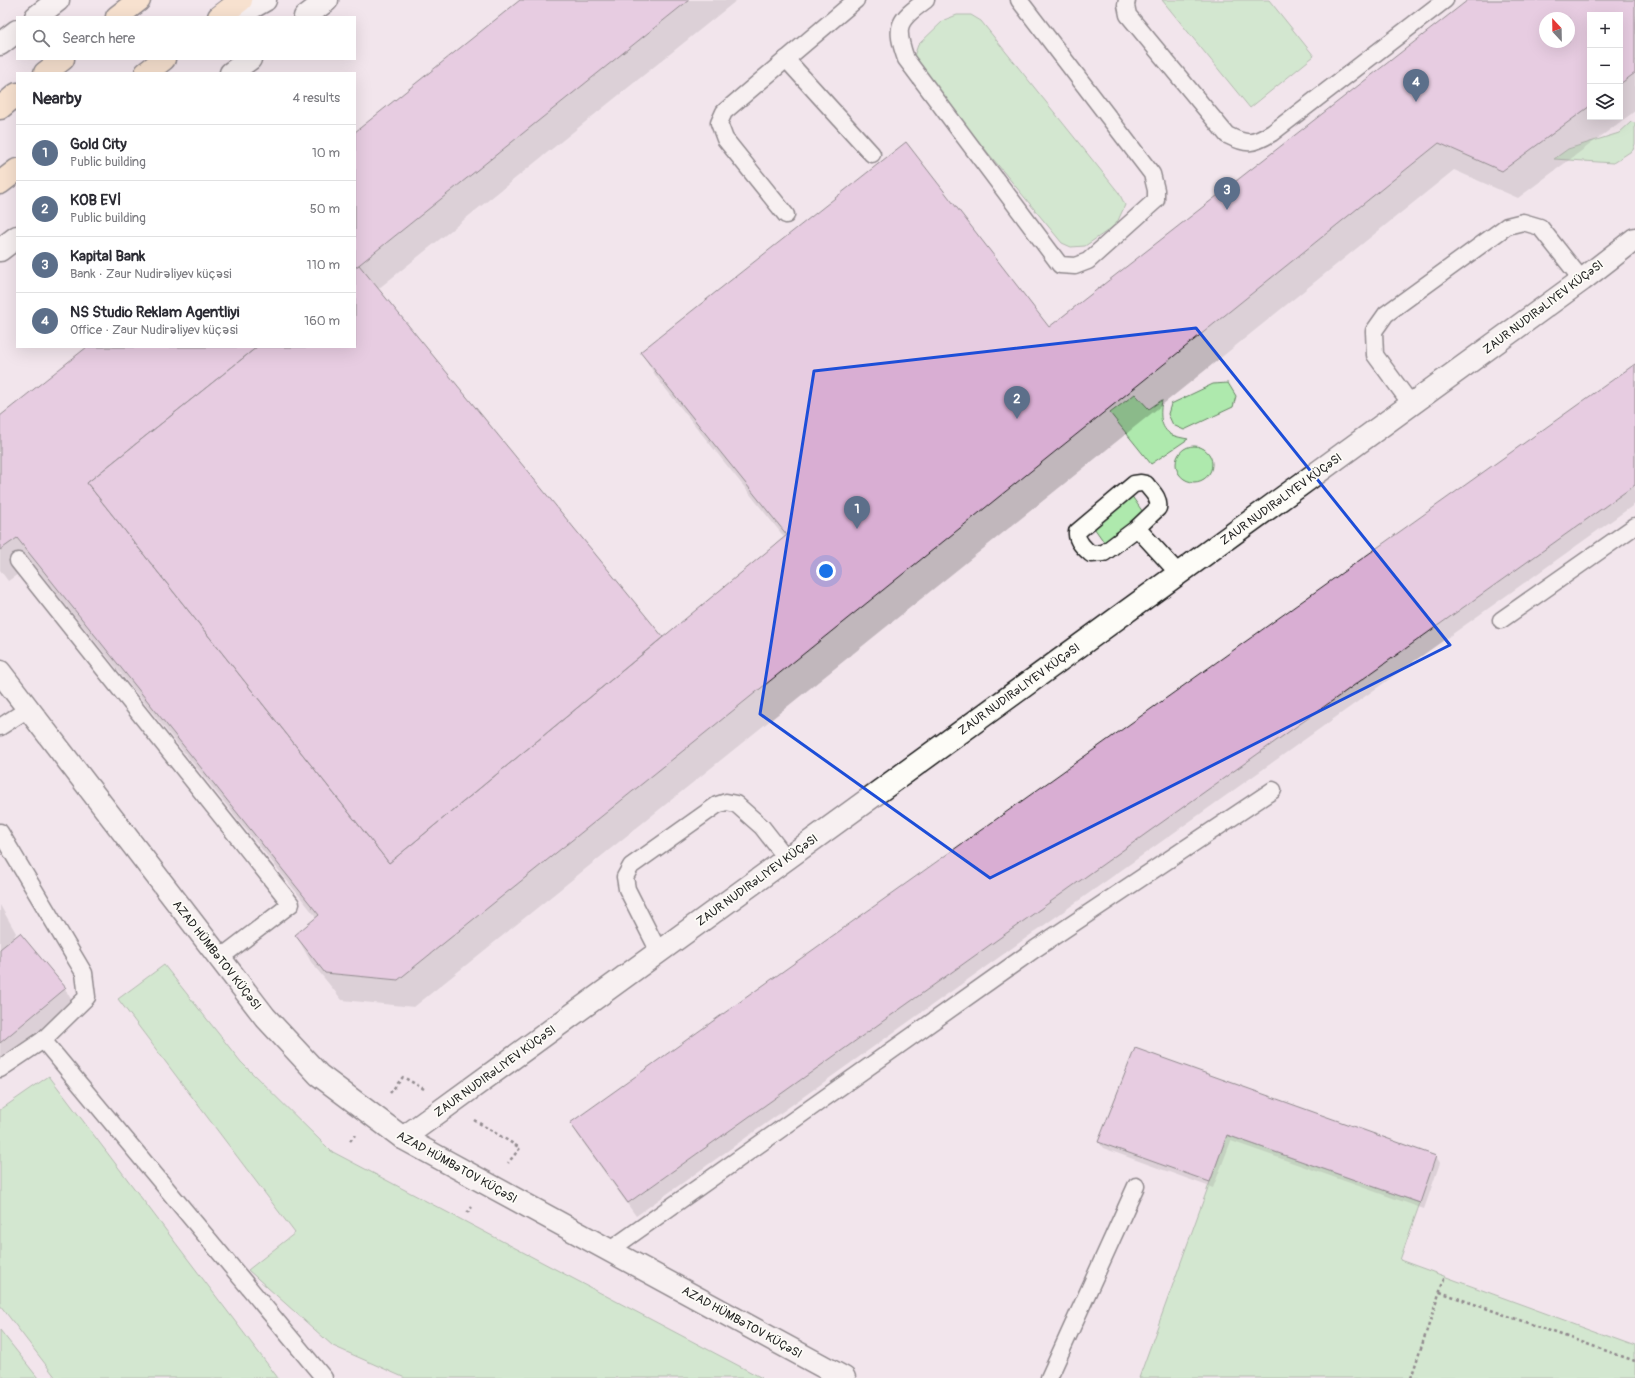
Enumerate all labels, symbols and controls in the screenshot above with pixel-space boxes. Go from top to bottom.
north arrow [1539,12,1575,48]
map controls [1587,12,1623,120]
button: + [1587,12,1623,48]
search box [16,16,356,60]
icon: search [30,27,52,49]
text: Search here [62,29,135,48]
button: − [1587,48,1623,84]
pin: 4 [1403,69,1429,102]
button: layers [1587,84,1623,120]
text: Nearby [32,88,81,109]
text: 4 results [293,90,340,106]
text: Gold City [70,135,127,154]
text: 1 [42,145,48,161]
text: 10 m [312,145,340,161]
text: Public building [70,154,146,170]
pin: 3 [1214,177,1240,210]
text: KOB EVİ [70,191,121,210]
text: 2 [41,201,49,217]
text: 50 m [310,201,340,217]
text: Public building [70,210,146,226]
text: Kapital Bank [70,247,145,266]
street label: ZAUR NUDIRƏLIYEV KÜÇƏSI [1480,256,1606,358]
text: 3 [41,257,49,273]
text: 110 m [307,257,340,273]
text: Bank · Zaur Nudirəliyev küçəsi [70,266,231,282]
text: NS Studio Reklam Agentliyi [70,303,239,322]
text: 4 [41,313,49,329]
text: 160 m [304,313,340,329]
text: Office · Zaur Nudirəliyev küçəsi [70,322,238,338]
pin: 2 [1004,386,1030,419]
street label: ZAUR NUDIRƏLIYEV KÜÇƏSI [1217,449,1345,549]
pin: 1 [844,496,870,529]
your location [816,561,836,581]
street label: ZAUR NUDIRƏLIYEV KÜÇƏSI [955,639,1083,739]
street label: ZAUR NUDIRƏLIYEV KÜÇƏSI [693,830,821,930]
street label: AZAD HÜMBƏTOV KÜÇƏSI [169,897,265,1013]
street label: ZAUR NUDIRƏLIYEV KÜÇƏSI [431,1021,559,1121]
street label: AZAD HÜMBƏTOV KÜÇƏSI [394,1127,520,1207]
street label: AZAD HÜMBƏTOV KÜÇƏSI [679,1282,805,1362]

